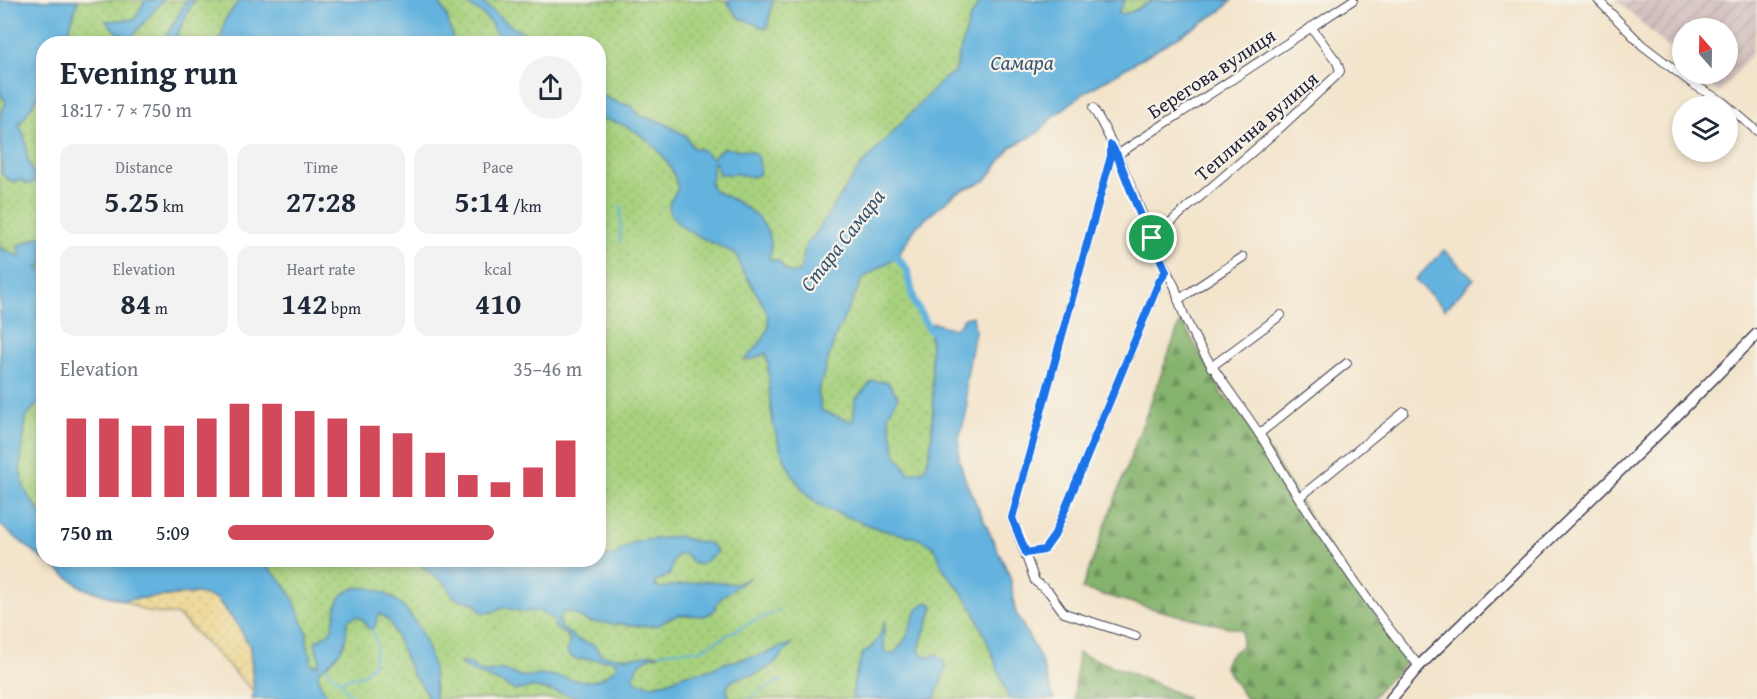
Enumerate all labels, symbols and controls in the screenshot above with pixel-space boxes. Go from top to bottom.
north arrow [1672,18,1738,84]
map controls [1672,18,1738,162]
street label: Берегова вулиця [1141,21,1281,125]
water label: Самара [990,47,1054,78]
text: Evening run [60,48,237,96]
button: share [519,56,582,119]
street label: Теплична вулиця [1188,64,1324,188]
text: 18:17 · 7 × 750 m [60,95,192,124]
button: layers [1672,96,1738,162]
text: Distance [115,155,173,179]
text: Time [304,155,338,179]
text: Pace [483,155,513,179]
text: 5.25 [104,179,159,223]
text: 27:28 [286,179,356,223]
text: 5:14 [454,179,509,223]
water label: Стара Самара [792,182,892,298]
text: km [159,194,184,218]
text: /km [509,194,542,218]
pin [1126,212,1177,263]
icon: arrive [1135,221,1168,254]
text: Elevation [113,257,175,281]
text: Heart rate [287,257,355,281]
text: kcal [484,257,512,281]
text: 84 [120,281,151,325]
text: 142 [281,281,328,325]
text: 410 [475,281,521,325]
text: m [151,296,168,320]
text: bpm [328,296,361,320]
text: Elevation [60,354,138,383]
text: 35–46 m [513,354,582,383]
text: 750 m [60,518,113,547]
text: 5:09 [156,518,190,547]

